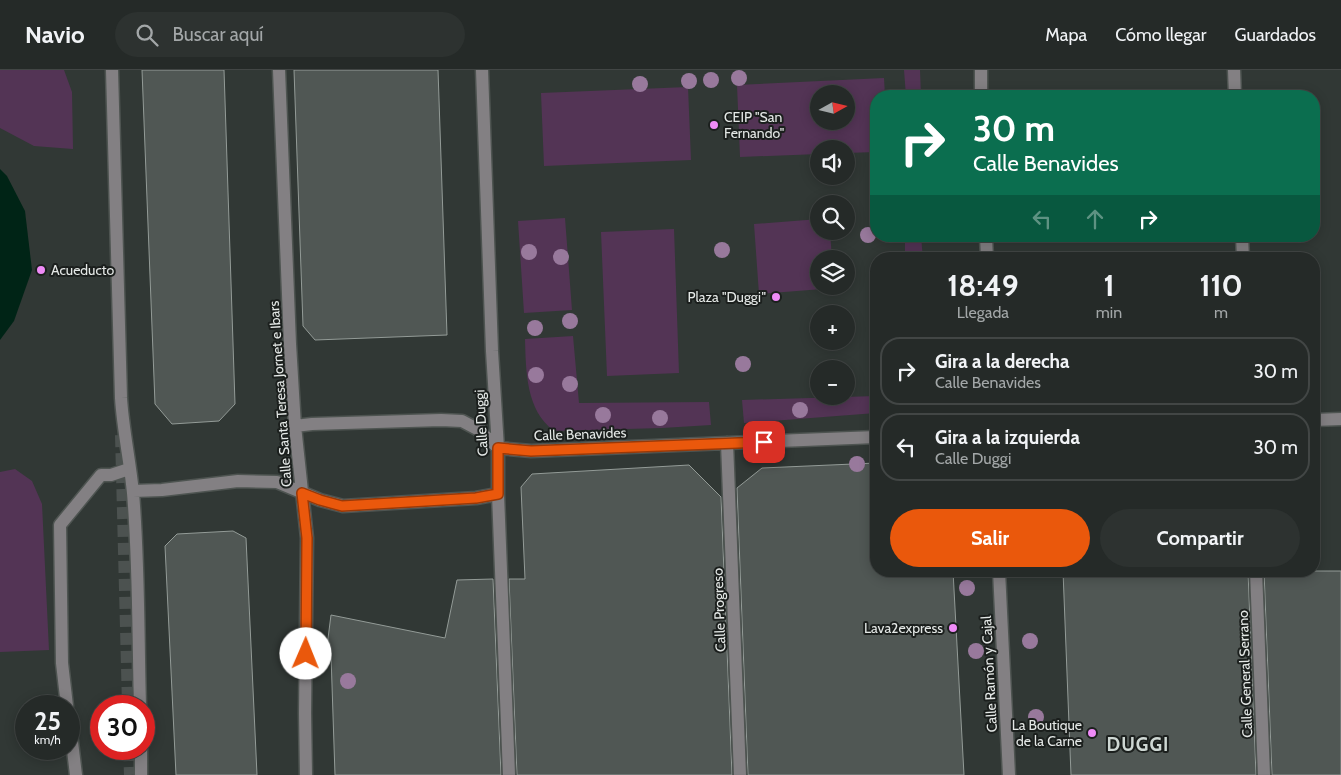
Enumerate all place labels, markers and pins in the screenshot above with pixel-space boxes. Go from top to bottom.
place label: CEIP "San Fernando" [724,108,784,142]
marker: CEIP "San Fernando" [708,119,720,131]
place label: Acueducto [51,261,114,279]
marker: Acueducto [35,264,47,276]
place label: Plaza "Duggi" [688,288,766,306]
marker: Plaza "Duggi" [770,291,782,303]
pin [743,421,785,463]
place label: Lava2express [864,619,943,637]
marker: Lava2express [947,622,959,634]
place label: La Boutique de la Carne [1012,716,1082,750]
marker: La Boutique de la Carne [1086,727,1098,739]

